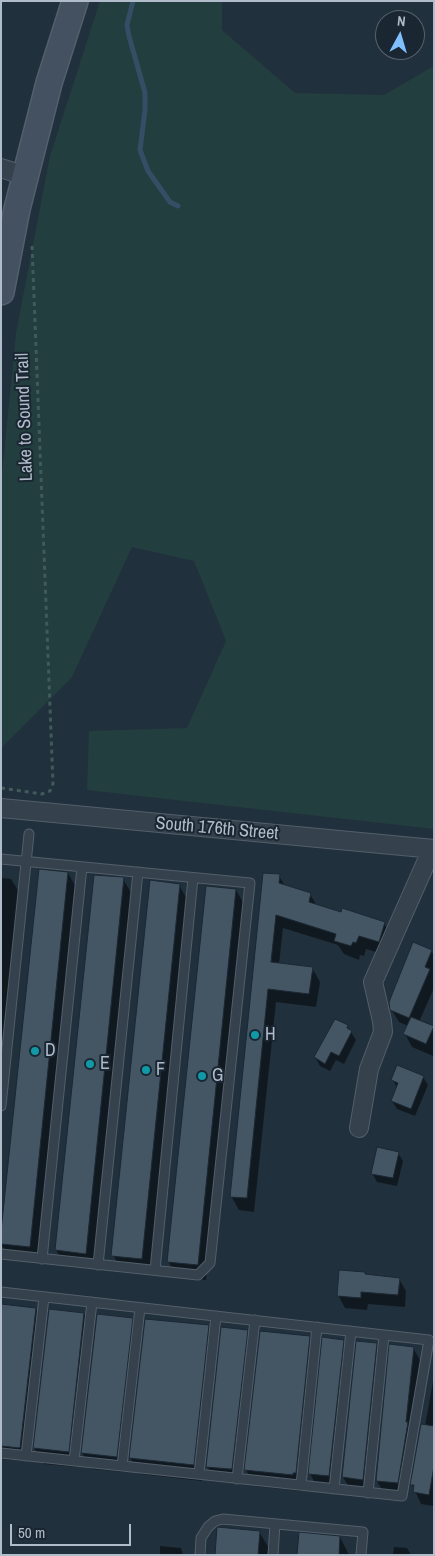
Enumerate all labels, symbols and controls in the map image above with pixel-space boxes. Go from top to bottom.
north arrow [375,10,425,60]
text: N [396,12,407,30]
street label: Lake to Sound Trail [12,353,38,481]
street label: South 176th Street [155,813,279,845]
place label: H [265,1024,276,1046]
marker: H [249,1029,261,1041]
place label: D [45,1040,56,1062]
marker: D [29,1045,41,1057]
place label: E [100,1053,110,1075]
marker: E [84,1058,96,1070]
place label: F [156,1059,165,1081]
marker: F [140,1064,152,1076]
place label: G [212,1065,223,1087]
marker: G [196,1070,208,1082]
scale bar [12,1514,134,1546]
text: 50 m [18,1522,45,1543]

